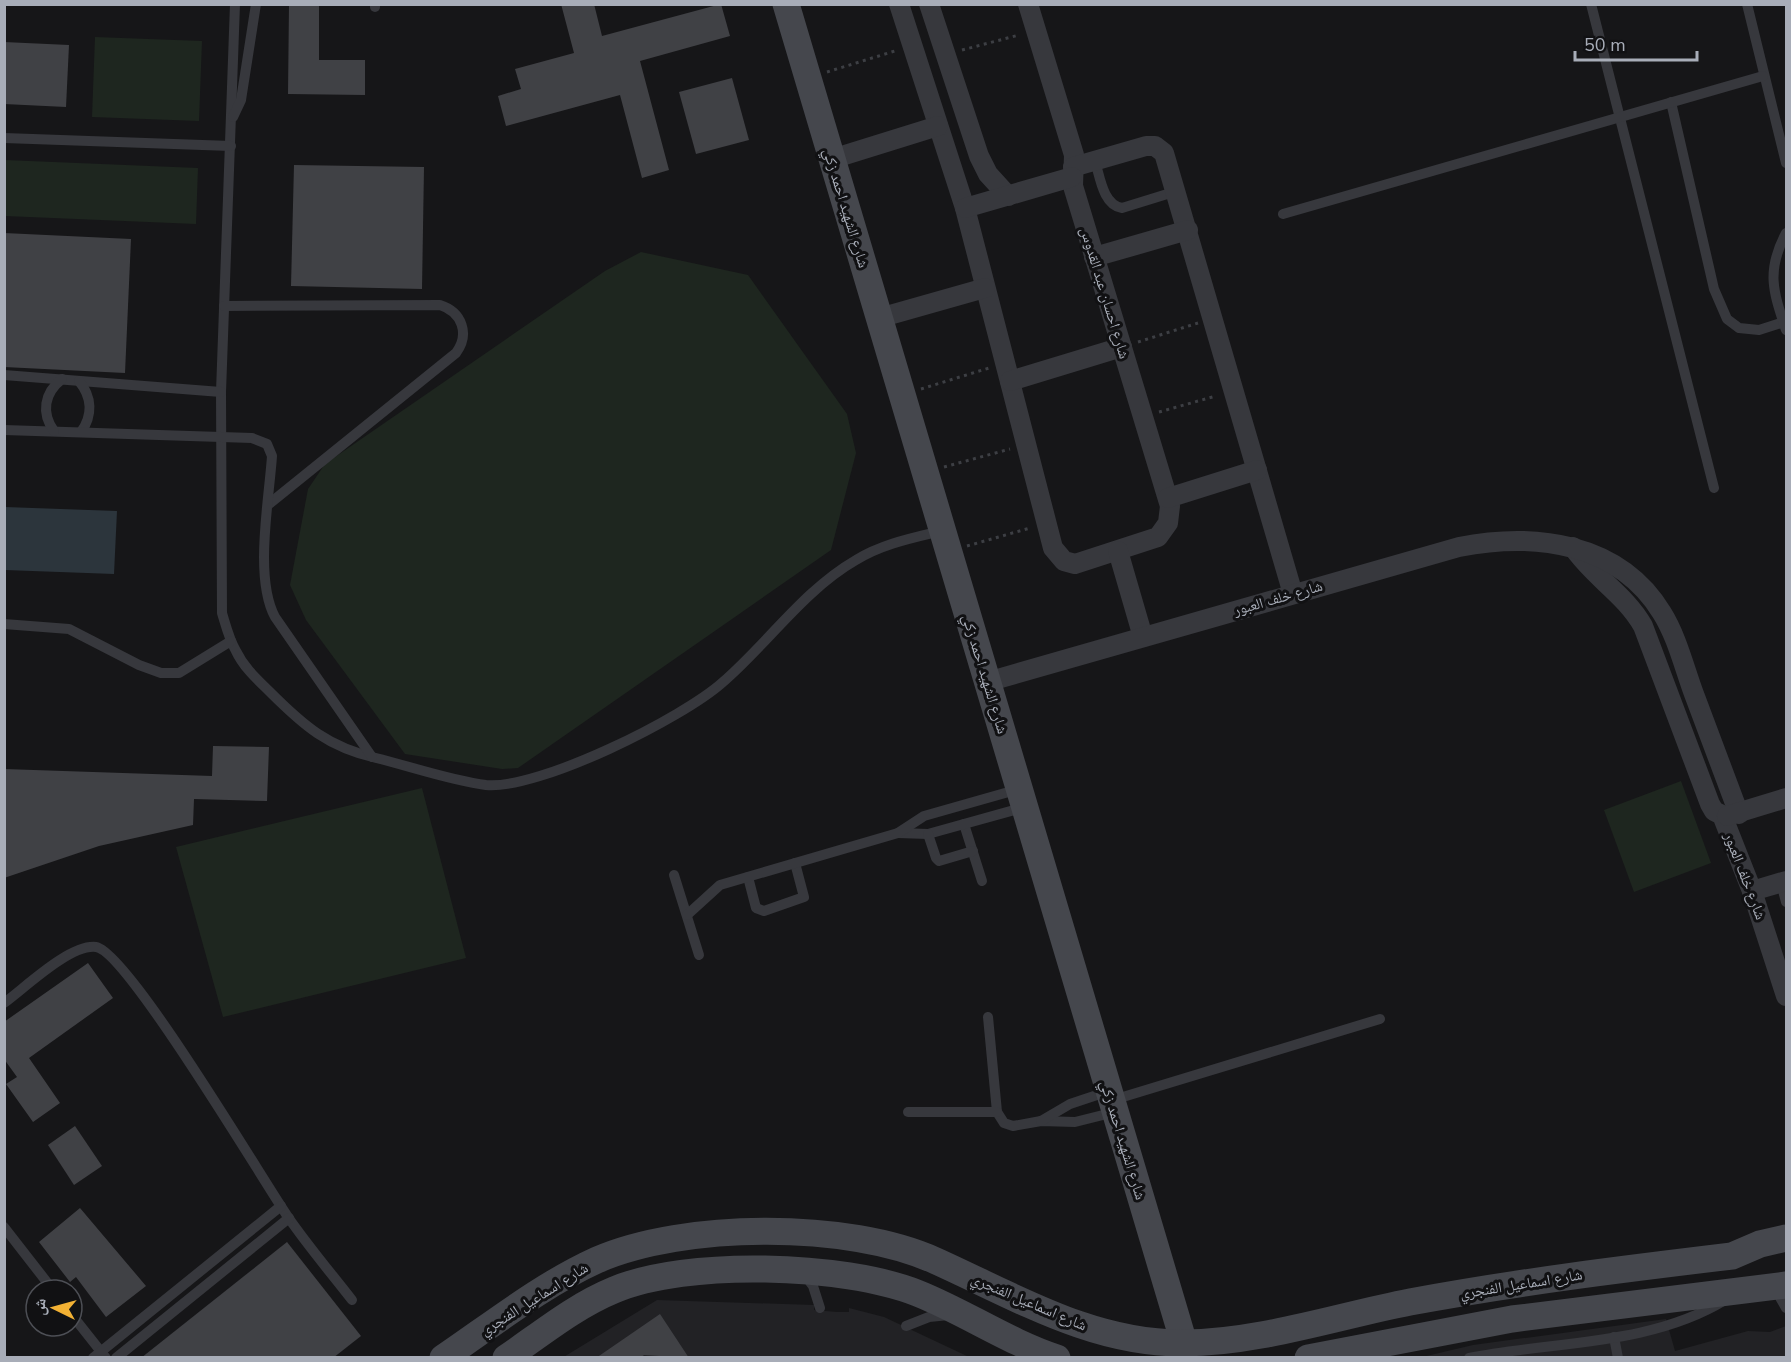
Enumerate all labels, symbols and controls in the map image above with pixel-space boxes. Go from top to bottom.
scale bar [1575,24,1696,62]
text: 50 m [1584,33,1626,57]
street label: شارع الشهيد احمد زكي [817,146,874,271]
street label: شارع احسان عبد القدوس [1075,225,1135,361]
street label: شارع خلف العبور [1230,576,1325,621]
street label: شارع الشهيد احمد زكي [956,612,1013,737]
street label: شارع خلف العبور [1719,829,1771,923]
street label: شارع الشهيد احمد زكي [1094,1078,1151,1203]
street label: شارع اسماعيل الفنجري [476,1258,593,1342]
street label: شارع اسماعيل الفنجري [1458,1264,1584,1305]
street label: شارع اسماعيل الفنجري [967,1269,1090,1337]
north arrow [24,1278,84,1338]
text: ش [28,1297,52,1316]

